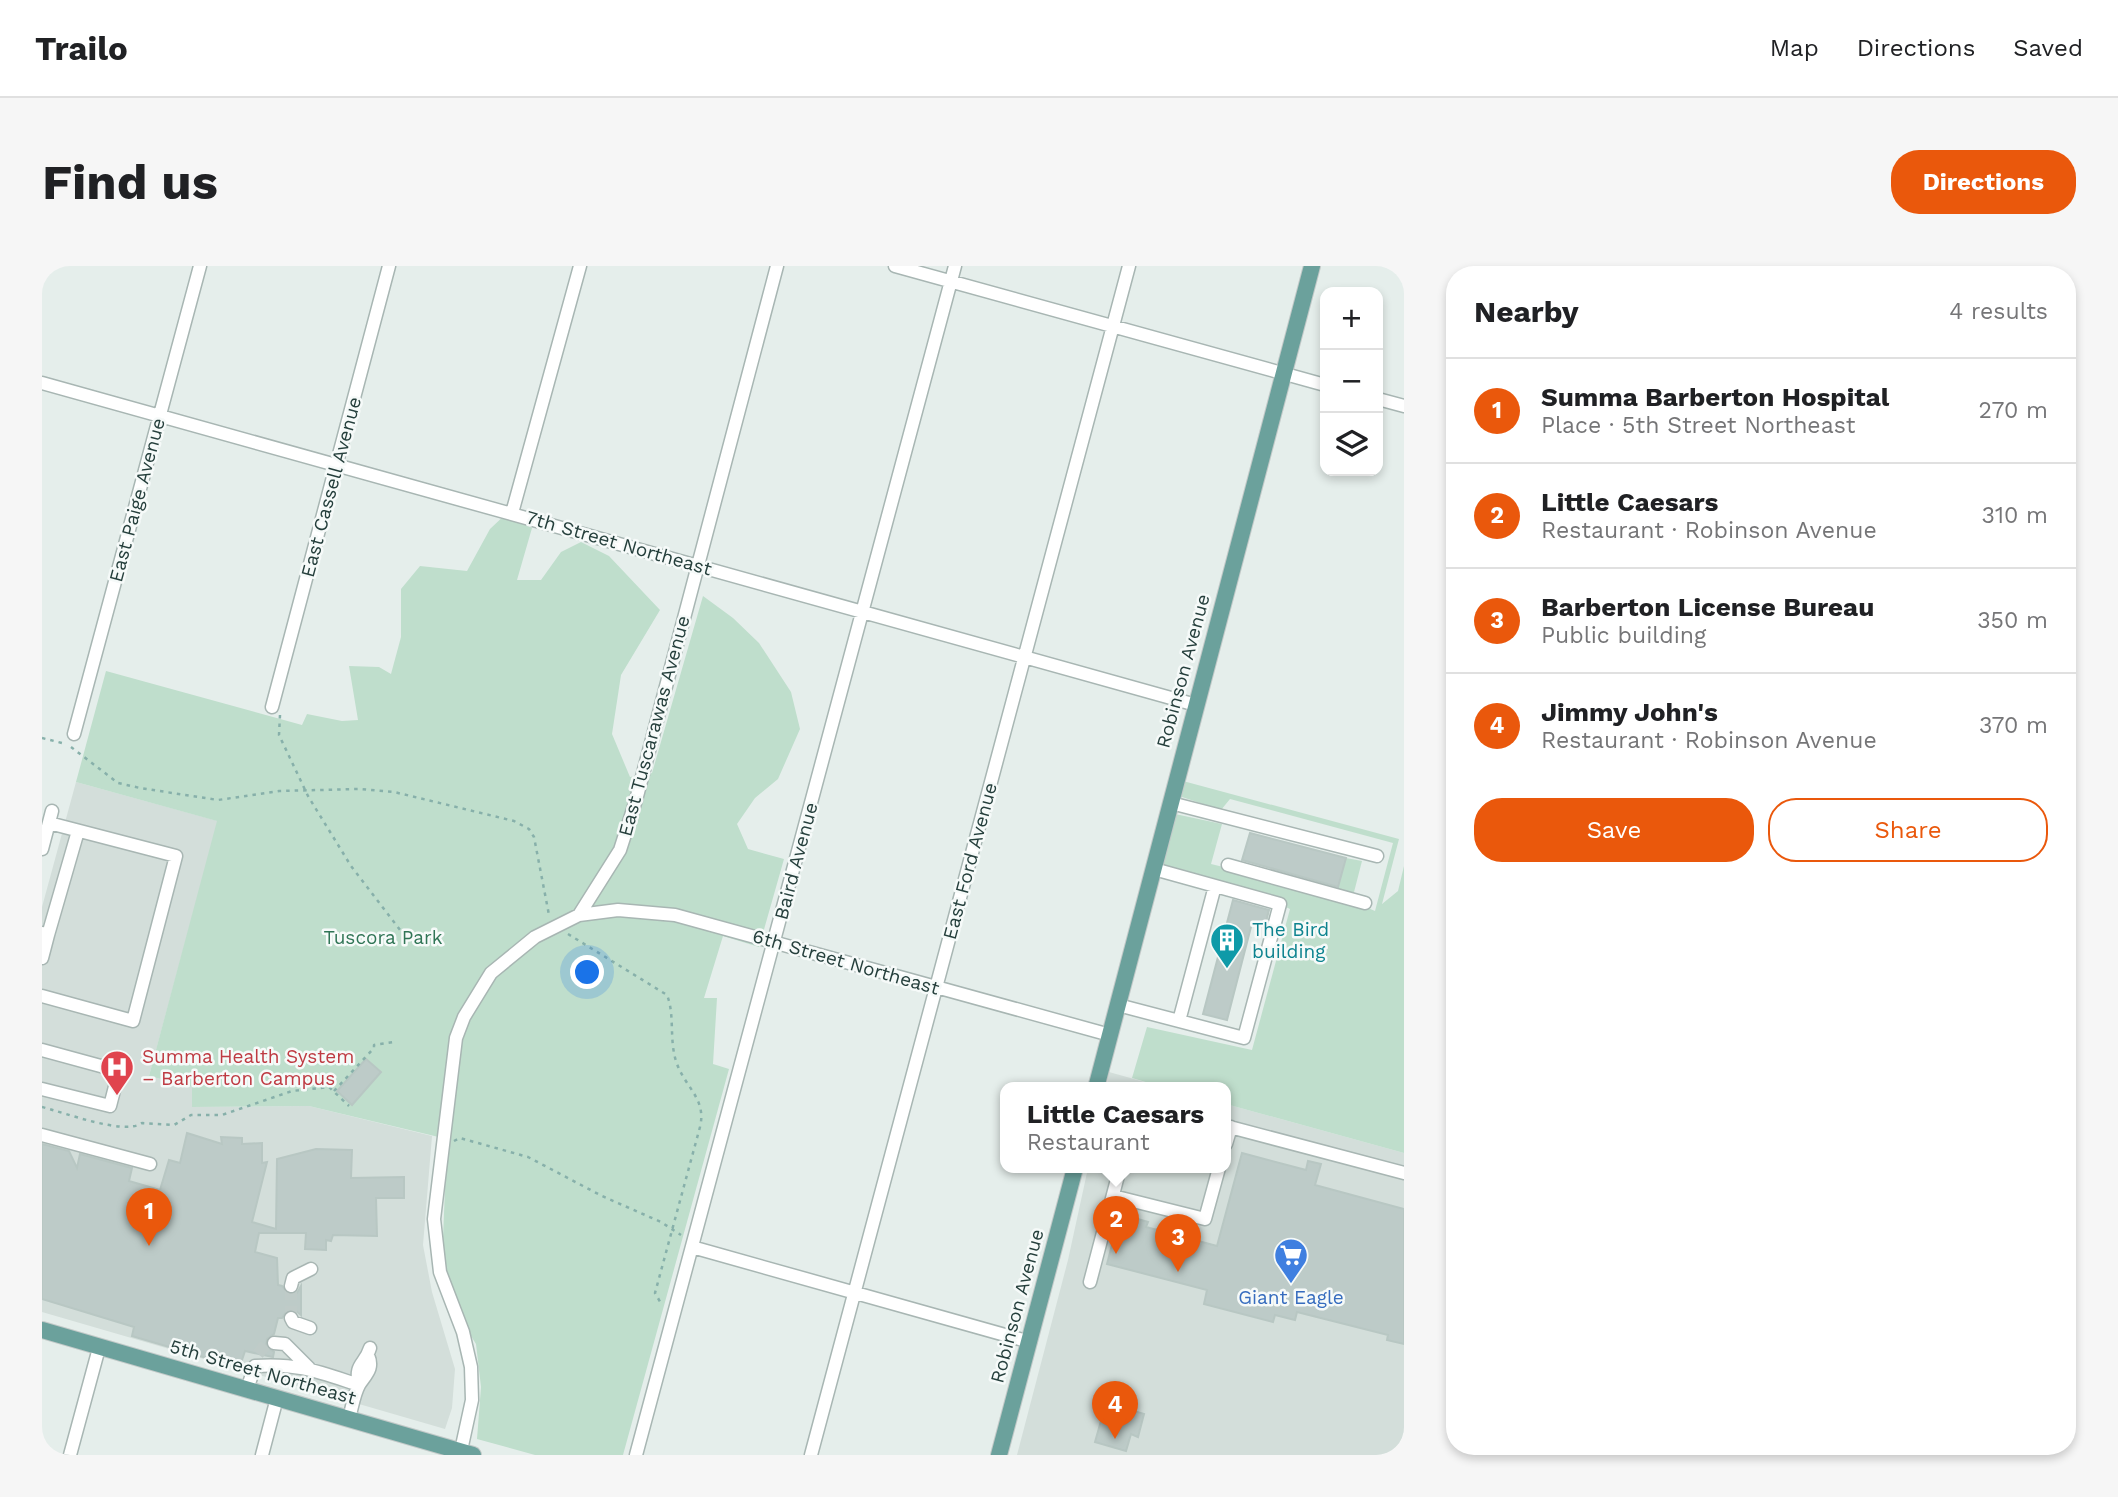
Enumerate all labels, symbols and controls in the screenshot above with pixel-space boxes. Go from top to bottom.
text: Trailo [35,29,128,68]
text: Map [1770,34,1819,62]
text: Directions [1857,34,1975,62]
text: Saved [2013,34,2083,62]
button: Directions [1891,150,2076,214]
text: Find us [42,153,218,211]
map controls [1320,287,1383,476]
button: + [1320,287,1383,350]
text: Nearby [1474,294,1579,329]
text: 4 results [1949,298,2048,325]
button: − [1320,350,1383,413]
text: Summa Barberton Hospital [1541,382,1889,412]
street label: East Cassell Avenue [296,394,366,580]
text: 1 [1492,397,1502,424]
text: 270 m [1979,397,2048,424]
text: Place · 5th Street Northeast [1541,412,1855,439]
button: layers [1320,413,1383,476]
street label: East Paige Avenue [104,416,170,584]
text: Little Caesars [1541,487,1718,517]
text: 2 [1490,502,1504,529]
text: 310 m [1982,502,2048,529]
street label: 7th Street Northeast [523,505,715,581]
text: Restaurant · Robinson Avenue [1541,517,1877,544]
street label: Robinson Avenue [1151,591,1215,751]
text: Barberton License Bureau [1541,592,1874,622]
text: 3 [1490,607,1504,634]
text: 350 m [1977,607,2048,634]
street label: East Tuscarawas Avenue [613,613,695,839]
text: Public building [1541,622,1706,649]
text: Jimmy John's [1541,697,1718,727]
text: 4 [1490,712,1504,739]
text: 370 m [1979,712,2048,739]
text: Restaurant · Robinson Avenue [1541,727,1877,754]
street label: East Ford Avenue [938,780,1002,942]
button: Save [1474,798,1754,862]
button: Share [1768,798,2048,862]
street label: Baird Avenue [769,800,823,922]
place label: The Bird building [1252,918,1329,963]
building icon: The Bird building [1208,921,1246,970]
street label: 6th Street Northeast [750,924,942,1000]
park label: Tuscora Park [323,926,443,949]
your location [570,955,604,989]
place label: Summa Health System – Barberton Campus [142,1045,354,1090]
hospital icon: Summa Health System – Barberton Campus [98,1048,136,1097]
popup [1000,1082,1231,1173]
text: Little Caesars [1027,1099,1204,1129]
text: Restaurant [1027,1129,1150,1156]
pin: 1 [126,1188,172,1246]
pin: 2 [1093,1196,1139,1254]
pin: 3 [1155,1214,1201,1272]
street label: Robinson Avenue [985,1226,1049,1386]
supermarket icon: Giant Eagle [1272,1236,1310,1285]
place label: Giant Eagle [1238,1286,1344,1309]
street label: 5th Street Northeast [167,1334,359,1410]
pin: 4 [1092,1381,1138,1439]

